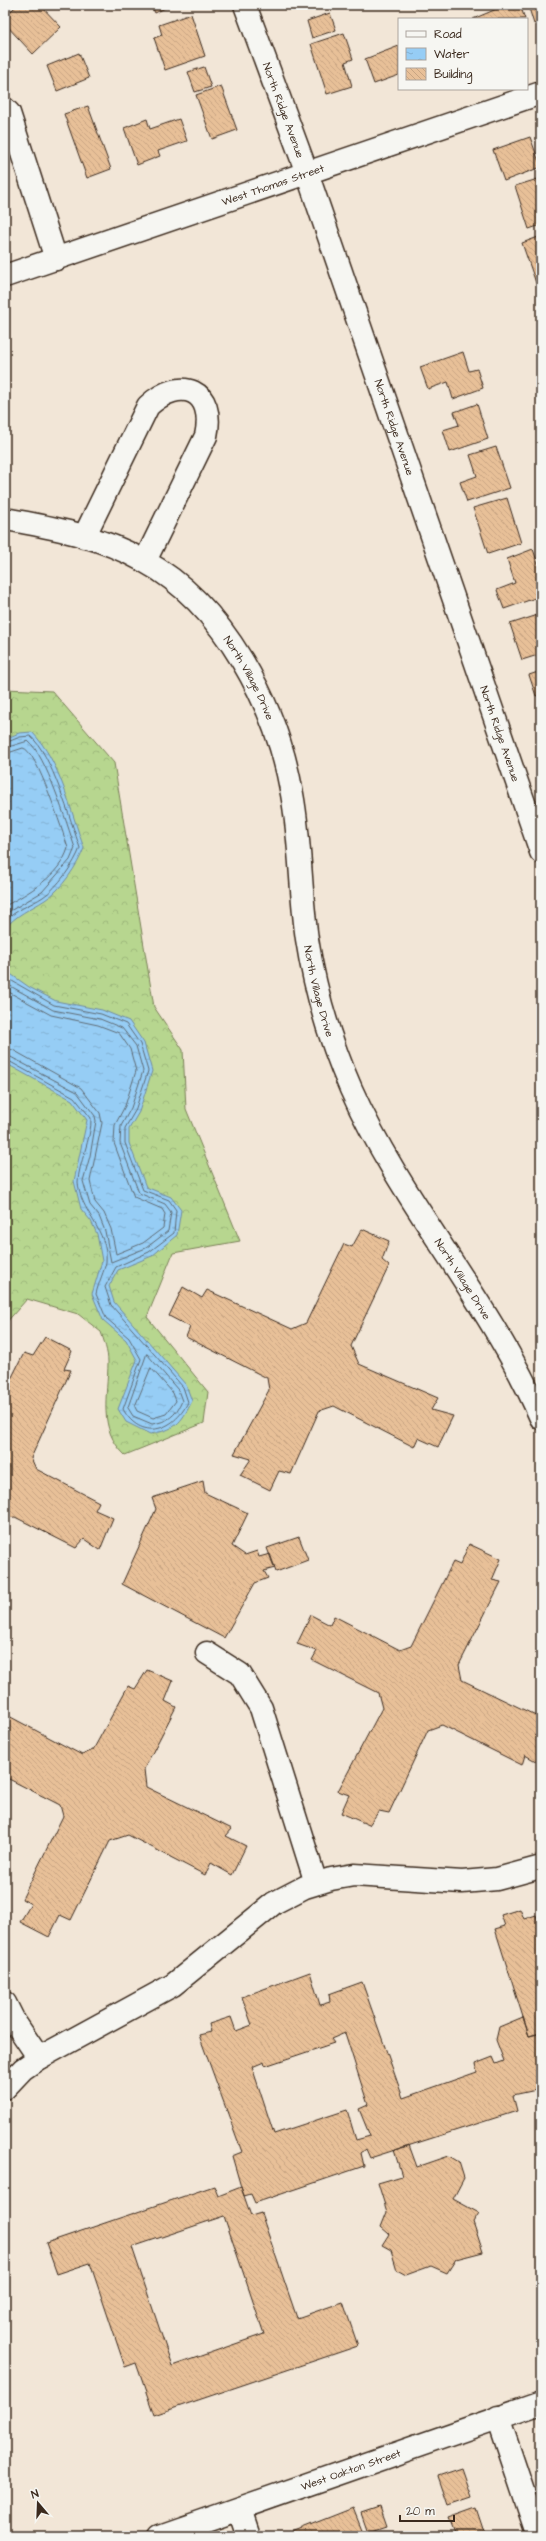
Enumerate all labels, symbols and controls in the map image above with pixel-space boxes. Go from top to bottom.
legend [398,18,528,90]
text: Road [434,26,462,43]
text: Water [434,46,470,63]
street label: North Ridge Avenue [259,61,308,160]
text: Building [434,66,472,84]
street label: West Thomas Street [220,160,327,209]
street label: North Ridge Avenue [371,377,418,477]
street label: North Village Drive [220,633,277,722]
street label: North Ridge Avenue [476,684,523,784]
street label: North Village Drive [300,944,337,1039]
street label: North Village Drive [431,1236,494,1323]
street label: West Oakton Street [299,2445,403,2494]
north arrow [18,2483,58,2523]
text: N [29,2486,41,2502]
scale bar [400,2497,454,2523]
text: 20 m [406,2503,435,2520]

